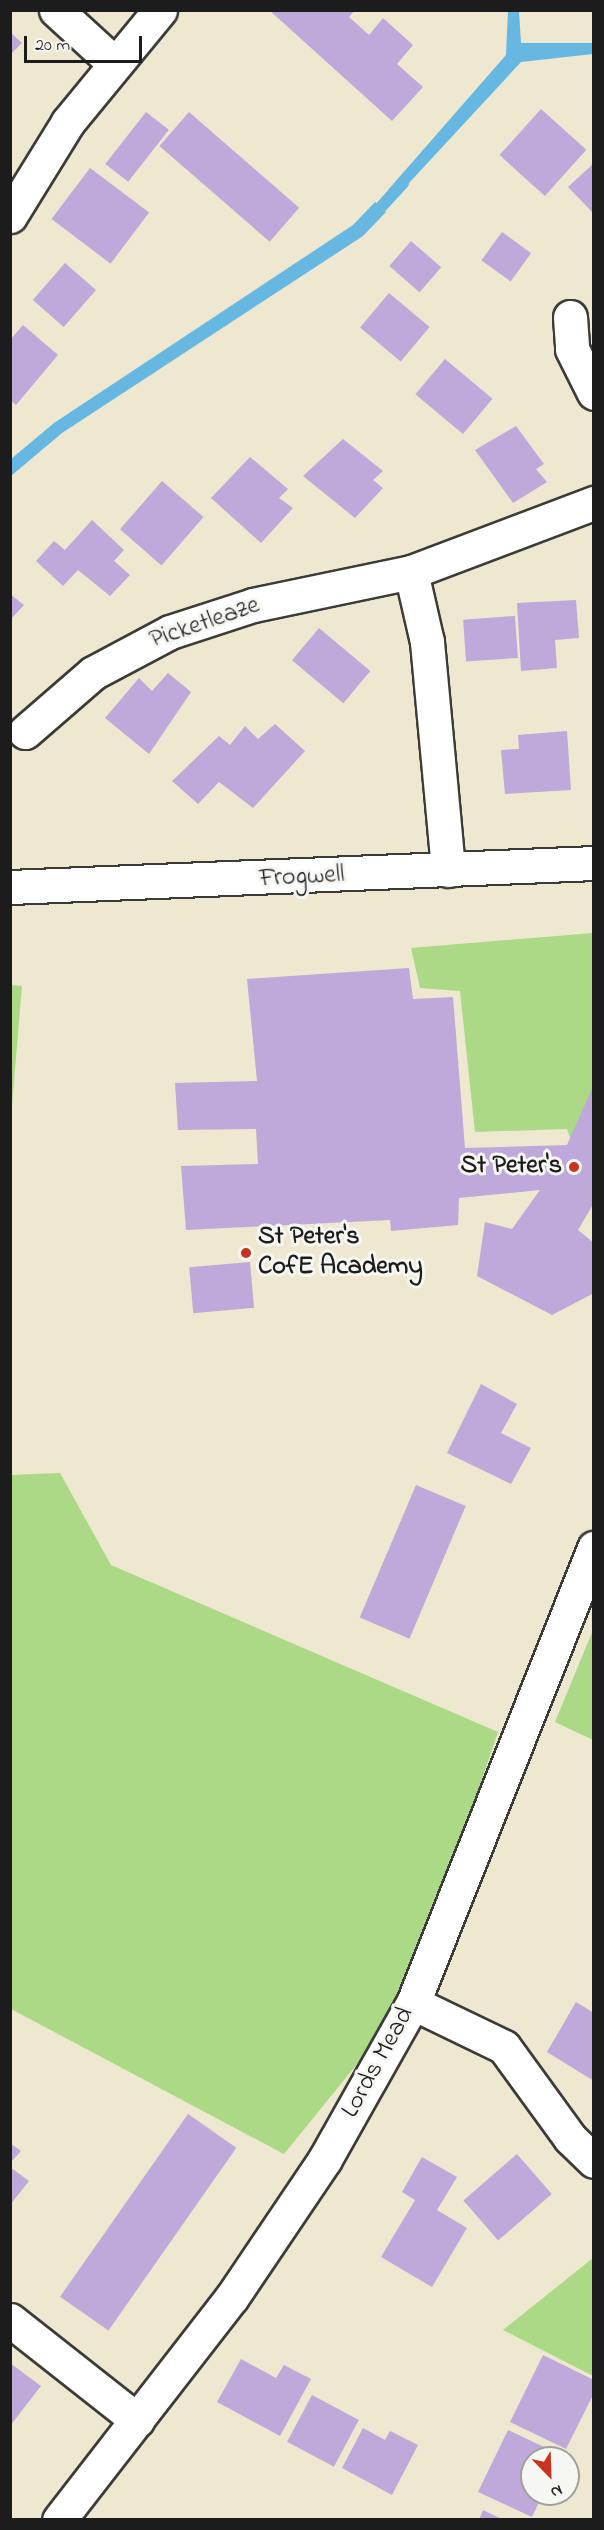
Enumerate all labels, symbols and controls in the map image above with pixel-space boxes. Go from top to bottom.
scale bar [27,24,146,62]
text: 20 m [35,33,70,59]
street label: Picketleaze [146,591,264,657]
street label: Frogwell [258,860,346,896]
place label: St Peter's [461,1151,562,1183]
marker: St Peter's [567,1160,581,1174]
place label: St Peter's CofE Academy [258,1222,423,1284]
marker: St Peter's CofE Academy [239,1246,253,1260]
street label: Lords Mead [336,2002,422,2124]
north arrow [520,2446,580,2506]
text: N [547,2478,566,2504]

